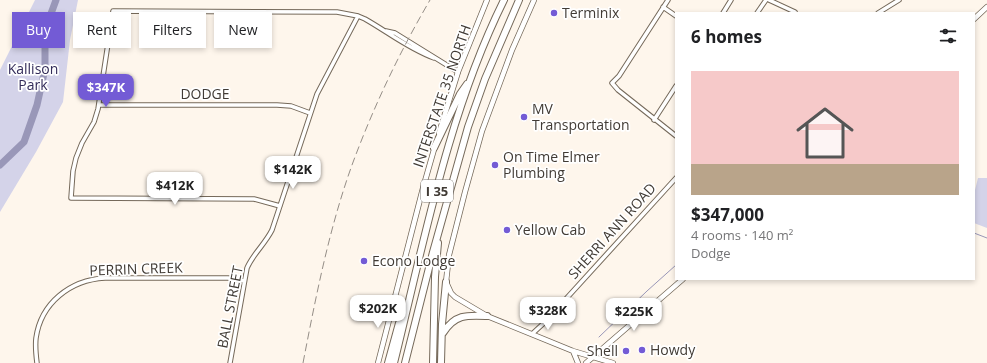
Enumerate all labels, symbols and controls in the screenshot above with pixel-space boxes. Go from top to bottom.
place label: Terminix [562,3,620,22]
marker: Terminix [549,8,559,18]
chip: Buy [12,12,65,48]
chip: Rent [73,12,131,48]
chip: Filters [139,12,206,48]
chip: New [214,12,272,48]
street label: INTERSTATE 35 NORTH [408,22,475,170]
text: 6 homes [691,25,762,48]
icon: filters [937,25,959,47]
park label: Kallison Park [8,59,58,94]
pin: $347K [78,74,134,108]
text: $347K [87,78,125,96]
street label: DODGE [180,84,230,103]
icon: home [789,97,861,169]
place label: MV Transportation [532,99,629,134]
marker: MV Transportation [519,112,529,122]
place label: On Time Elmer Plumbing [503,147,600,182]
pin: $142K [265,156,321,190]
text: $142K [274,160,312,178]
marker: On Time Elmer Plumbing [490,160,500,170]
pin: $412K [147,172,203,206]
text: $412K [156,176,194,194]
street label: SHERRI ANN ROAD [564,179,660,283]
road number: I 35 [421,180,453,202]
text: $347,000 [691,203,764,226]
place label: Yellow Cab [515,220,586,239]
marker: Yellow Cab [502,225,512,235]
text: 4 rooms · 140 m² [691,226,793,244]
text: Dodge [691,244,731,262]
place label: Econo Lodge [372,251,455,270]
marker: Econo Lodge [359,256,369,266]
street label: PERRIN CREEK [89,257,183,280]
street label: BALL STREET [212,264,247,350]
pin: $202K [350,295,406,329]
pin: $328K [520,297,576,331]
pin: $225K [606,298,662,332]
text: $202K [359,299,397,317]
text: $328K [529,301,567,319]
text: $225K [615,302,653,320]
place label: Howdy [650,340,696,359]
place label: Shell [587,341,618,360]
marker: Howdy [637,345,647,355]
marker: Shell [621,346,631,356]

